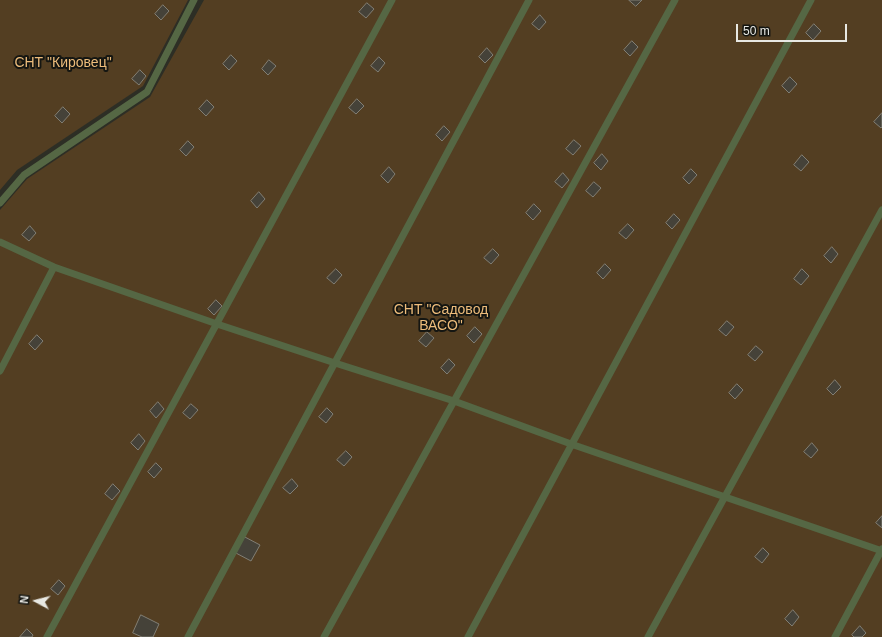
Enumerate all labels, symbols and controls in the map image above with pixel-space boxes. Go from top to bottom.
scale bar [738,16,849,42]
text: 50 m [743,24,770,38]
park label: СНТ "Кировец" [14,55,112,71]
park label: СНТ "Садовод ВАСО" [394,302,488,334]
north arrow [16,581,56,621]
text: N [18,595,31,604]

